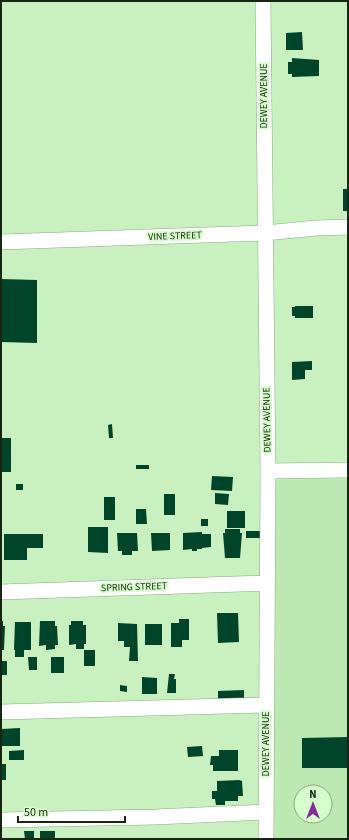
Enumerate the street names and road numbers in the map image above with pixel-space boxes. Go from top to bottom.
street label: DEWEY AVENUE [257,63,271,129]
street label: VINE STREET [148,228,203,244]
street label: DEWEY AVENUE [259,387,275,453]
street label: SPRING STREET [101,579,168,595]
street label: DEWEY AVENUE [259,711,273,777]

